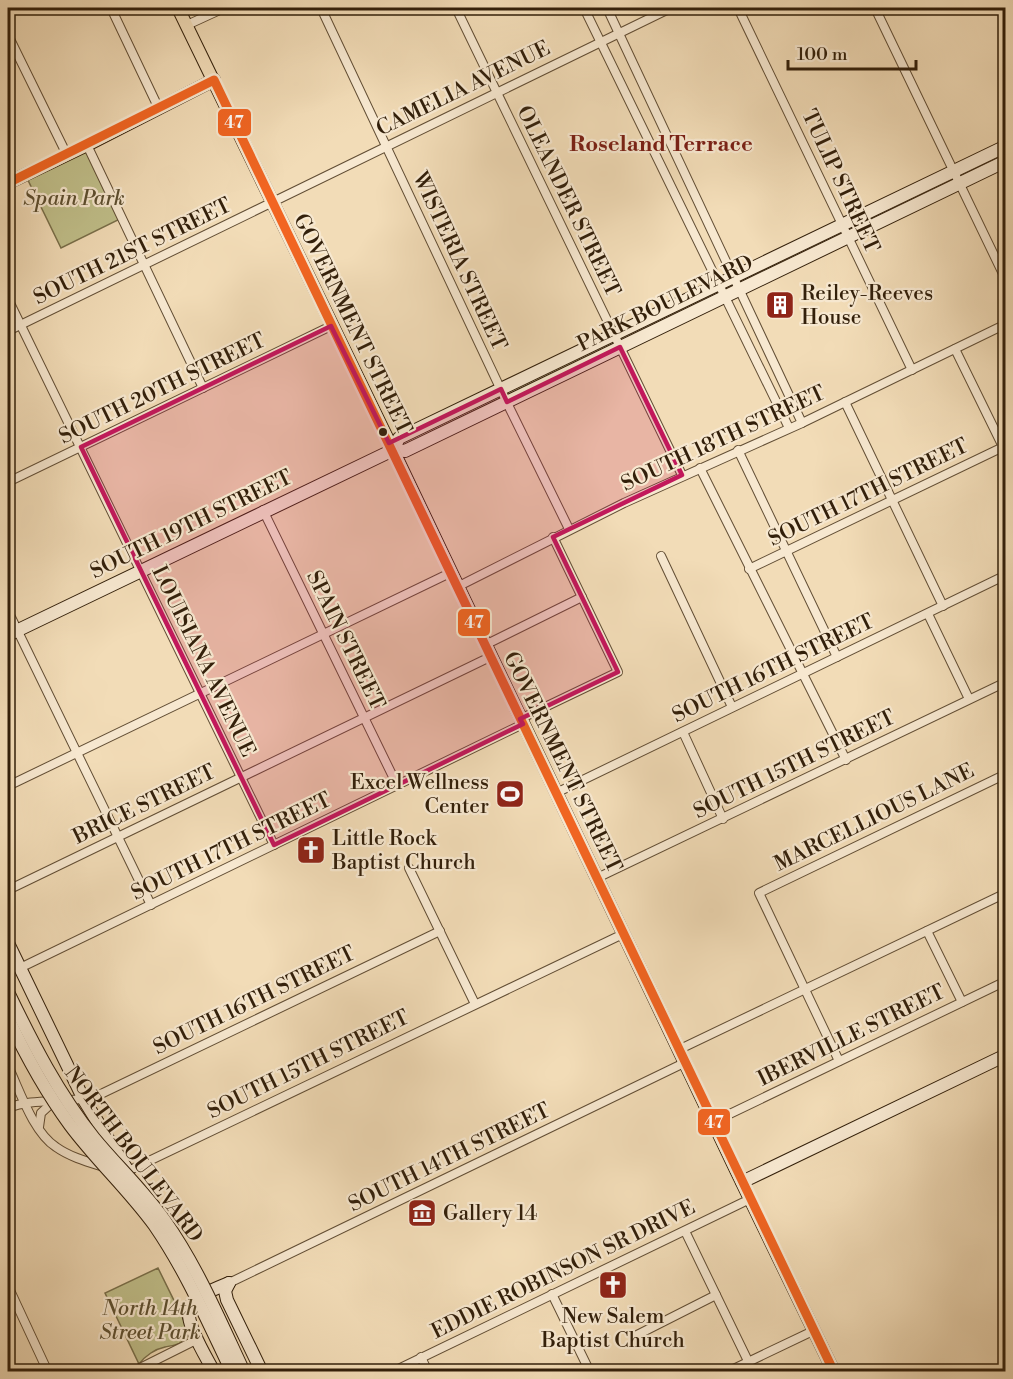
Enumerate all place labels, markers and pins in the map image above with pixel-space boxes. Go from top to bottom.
place label: Reiley-Reeves House [801,281,933,331]
building icon: Reiley-Reeves House [764,289,796,321]
unlabelled marker [377,426,389,438]
place label: Excel Wellness Center [350,770,489,820]
sports icon: Excel Wellness Center [494,778,526,810]
place label: Little Rock Baptist Church [331,826,476,876]
church icon: Little Rock Baptist Church [295,834,327,866]
museum icon: Gallery 14 [406,1197,438,1229]
place label: Gallery 14 [443,1201,537,1227]
church icon: New Salem Baptist Church [597,1269,629,1301]
place label: New Salem Baptist Church [540,1304,685,1354]

